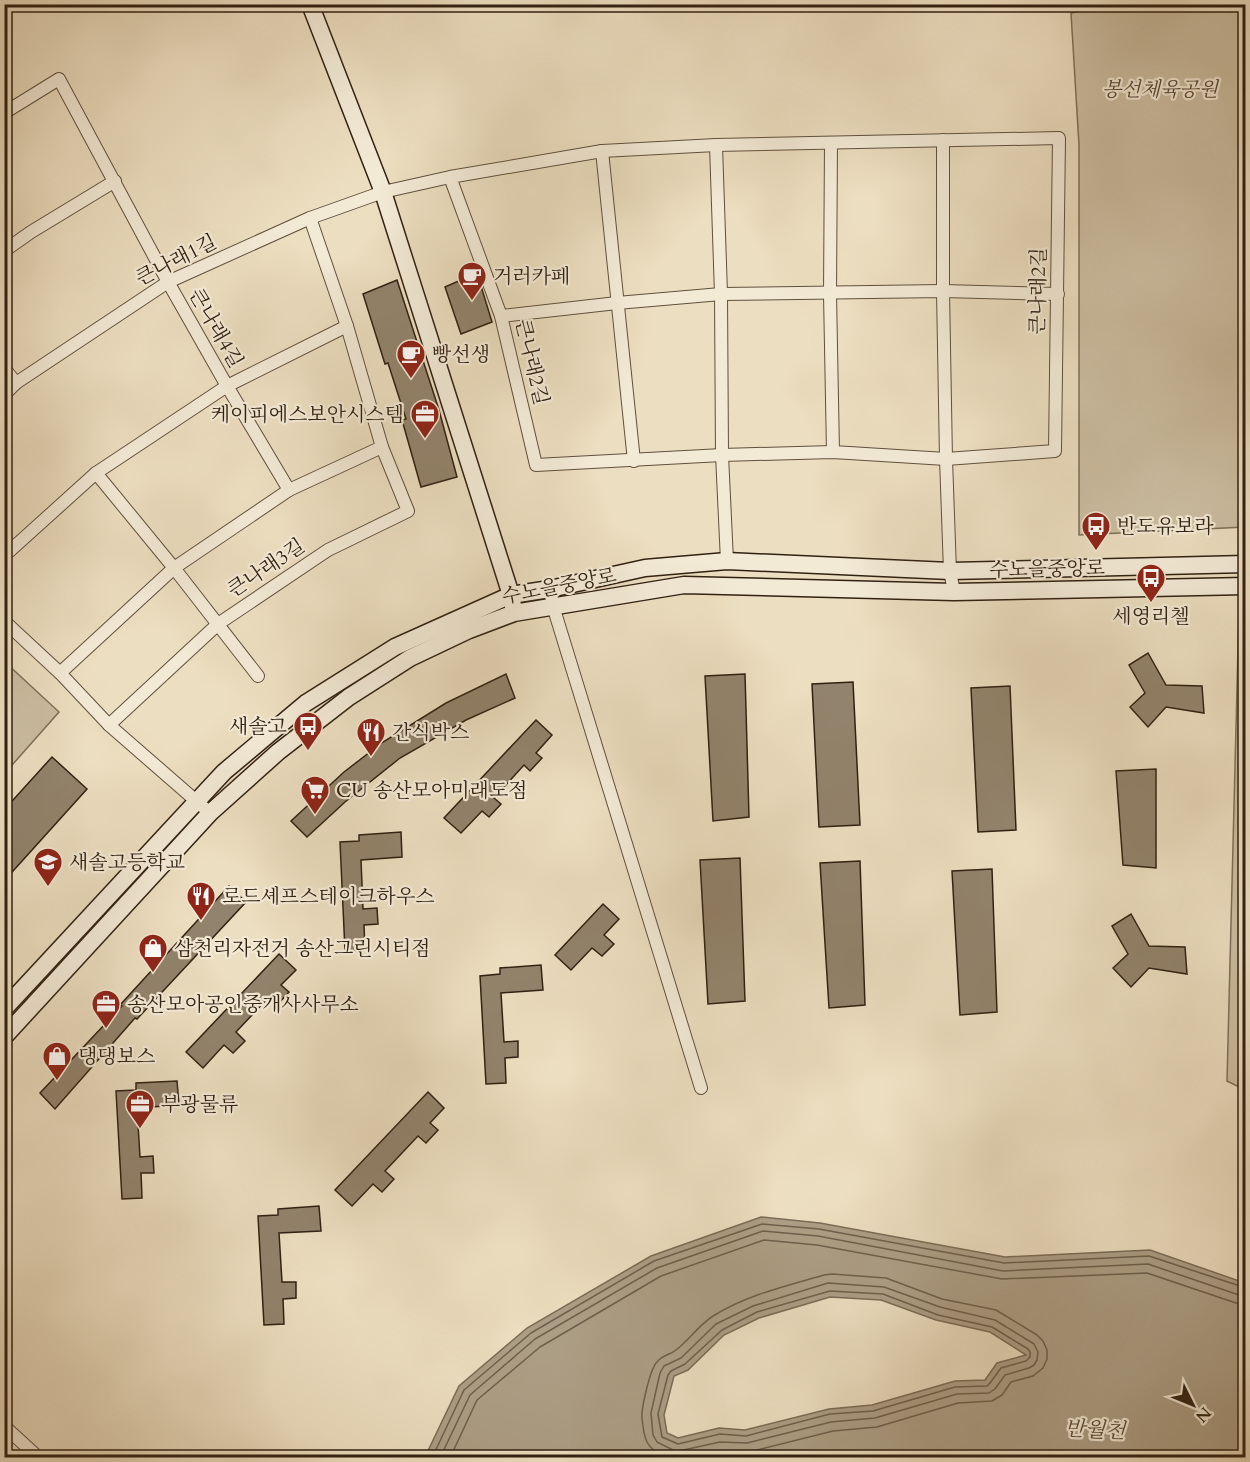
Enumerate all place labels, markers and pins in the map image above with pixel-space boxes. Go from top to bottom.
cafe icon: 거러카페 [456,260,488,302]
place label: 거러카페 [493,263,570,290]
cafe icon: 빵선생 [395,338,427,380]
place label: 빵선생 [432,341,490,368]
office icon: 케이피에스보안시스템 [409,398,441,440]
place label: 케이피에스보안시스템 [211,401,404,428]
bus stop icon: 반도유보라 [1080,510,1112,552]
place label: 반도유보라 [1117,513,1214,540]
bus stop icon: 세영리첼 [1135,562,1167,604]
place label: 세영리첼 [1112,603,1190,630]
bus stop icon: 새솔고 [292,710,324,752]
place label: 새솔고 [229,713,287,740]
restaurant icon: 간식박스 [355,716,387,758]
place label: 간식박스 [392,719,469,746]
supermarket icon: CU 송산모아미래도점 [299,774,331,816]
place label: CU 송산모아미래도점 [336,777,528,804]
school or university icon: 새솔고등학교 [32,846,64,888]
place label: 새솔고등학교 [69,849,186,876]
restaurant icon: 로드셰프스테이크하우스 [185,880,217,922]
place label: 로드셰프스테이크하우스 [222,883,435,910]
shop icon: 삼천리자전거 송산그린시티점 [137,932,169,974]
place label: 삼천리자전거 송산그린시티점 [174,935,431,962]
office icon: 송산모아공인중개사사무소 [90,988,122,1030]
place label: 송산모아공인중개사사무소 [127,991,359,1018]
shop icon: 댕댕보스 [41,1040,73,1082]
place label: 댕댕보스 [78,1043,155,1070]
office icon: 부광물류 [124,1088,156,1130]
place label: 부광물류 [161,1091,238,1118]

